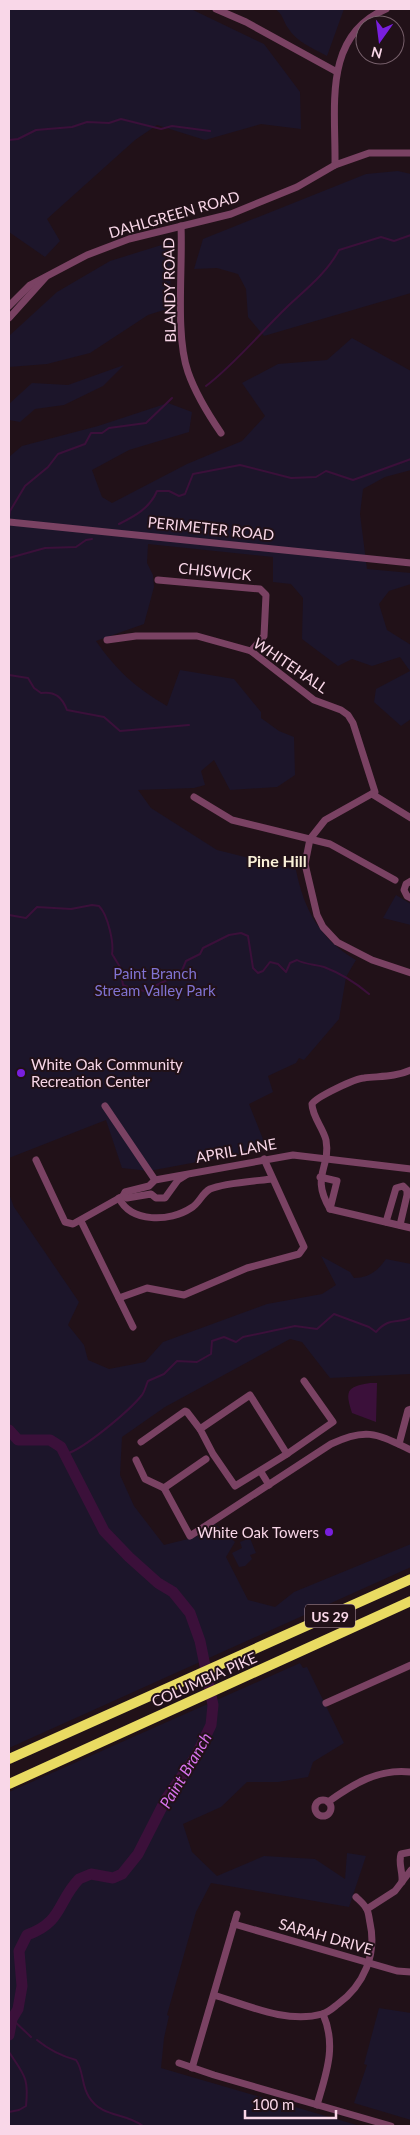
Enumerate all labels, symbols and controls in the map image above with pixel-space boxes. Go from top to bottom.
north arrow [355,15,405,65]
text: N [369,44,384,63]
street label: DAHLGREEN ROAD [106,187,242,241]
street label: BLANDY ROAD [159,237,179,343]
street label: PERIMETER ROAD [147,512,275,544]
street label: CHISWICK [178,558,253,584]
street label: WHITEHALL [250,634,332,697]
district label: Pine Hill [247,851,307,870]
park label: Paint Branch Stream Valley Park [94,964,216,999]
place label: White Oak Community Recreation Center [31,1055,183,1090]
marker: White Oak Community Recreation Center [15,1067,27,1079]
street label: APRIL LANE [194,1134,278,1166]
place label: White Oak Towers [197,1523,319,1541]
marker: White Oak Towers [323,1526,335,1538]
road number: US 29 [305,1604,355,1628]
street label: COLUMBIA PIKE [149,1648,259,1710]
water label: Paint Branch [155,1729,215,1811]
street label: SARAH DRIVE [277,1914,375,1958]
scale bar [245,2088,336,2120]
text: 100 m [252,2095,294,2113]

